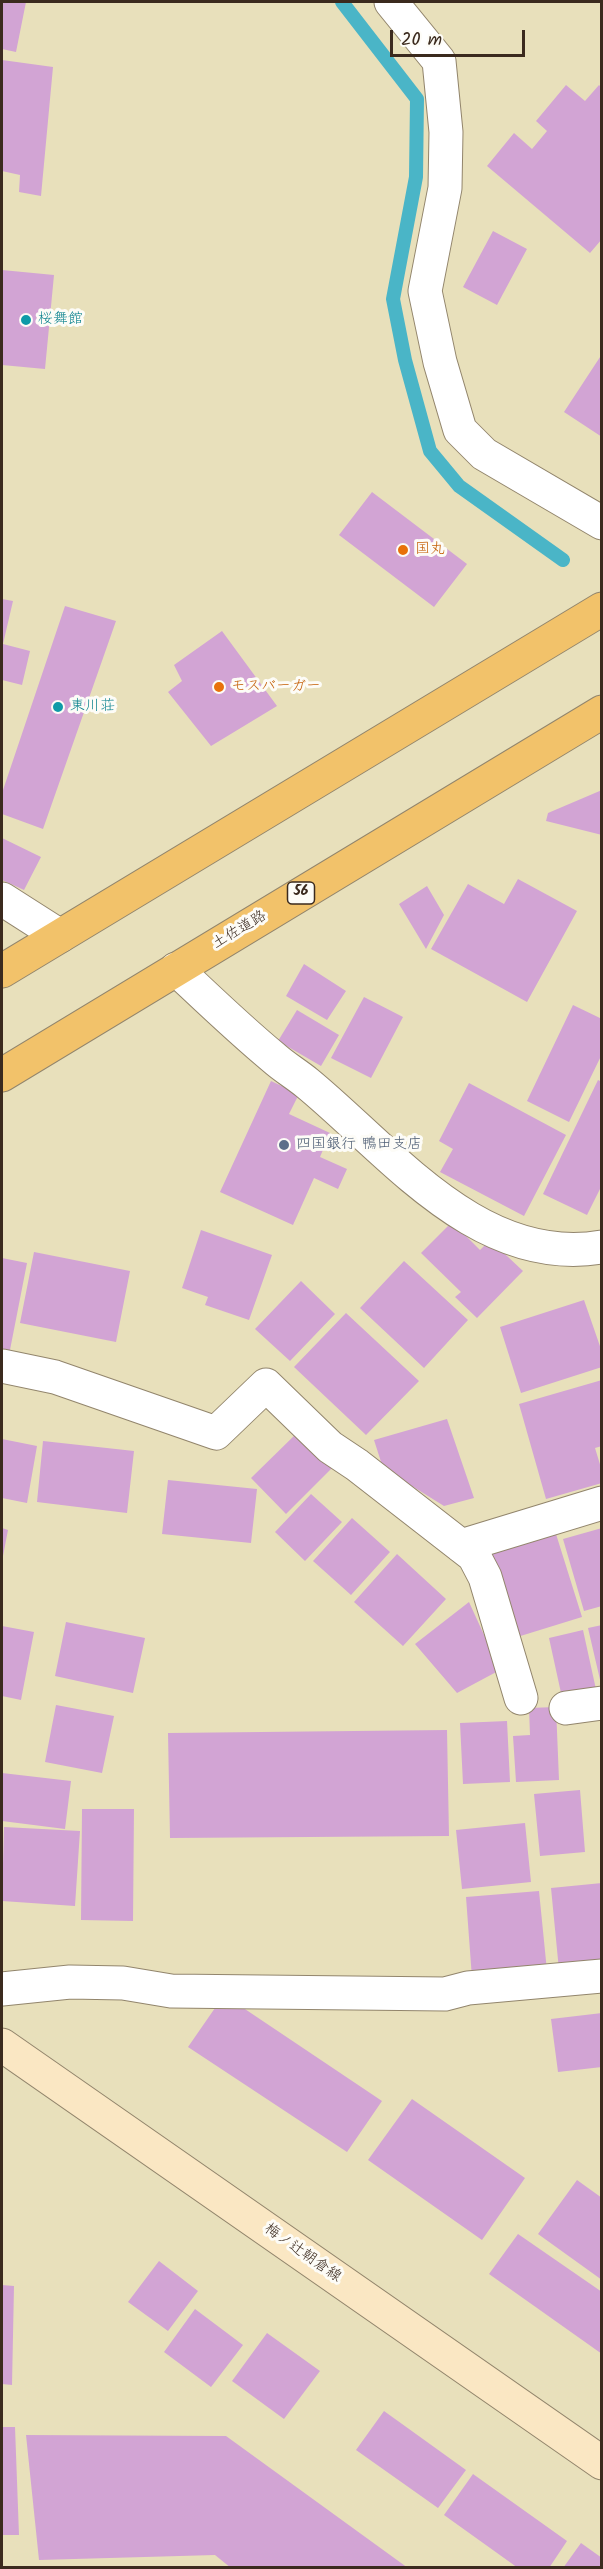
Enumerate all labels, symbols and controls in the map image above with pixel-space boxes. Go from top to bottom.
scale bar [393,18,528,56]
text: 20 m [401,26,442,55]
place label: 桜舞館 [38,311,83,329]
marker: 桜舞館 [19,313,33,327]
place label: 国丸 [415,541,445,559]
marker: 国丸 [396,543,410,557]
place label: モスバーガー [231,678,321,696]
marker: モスバーガー [212,680,226,694]
place label: 東川荘 [70,698,115,716]
marker: 東川荘 [51,700,65,714]
road number: 56 [288,882,314,904]
street label: 土佐道路 [210,908,270,954]
place label: 四国銀行 鴨田支店 [296,1136,422,1154]
marker: 四国銀行 鴨田支店 [277,1138,291,1152]
street label: 梅ノ辻朝倉線 [260,2221,344,2287]

